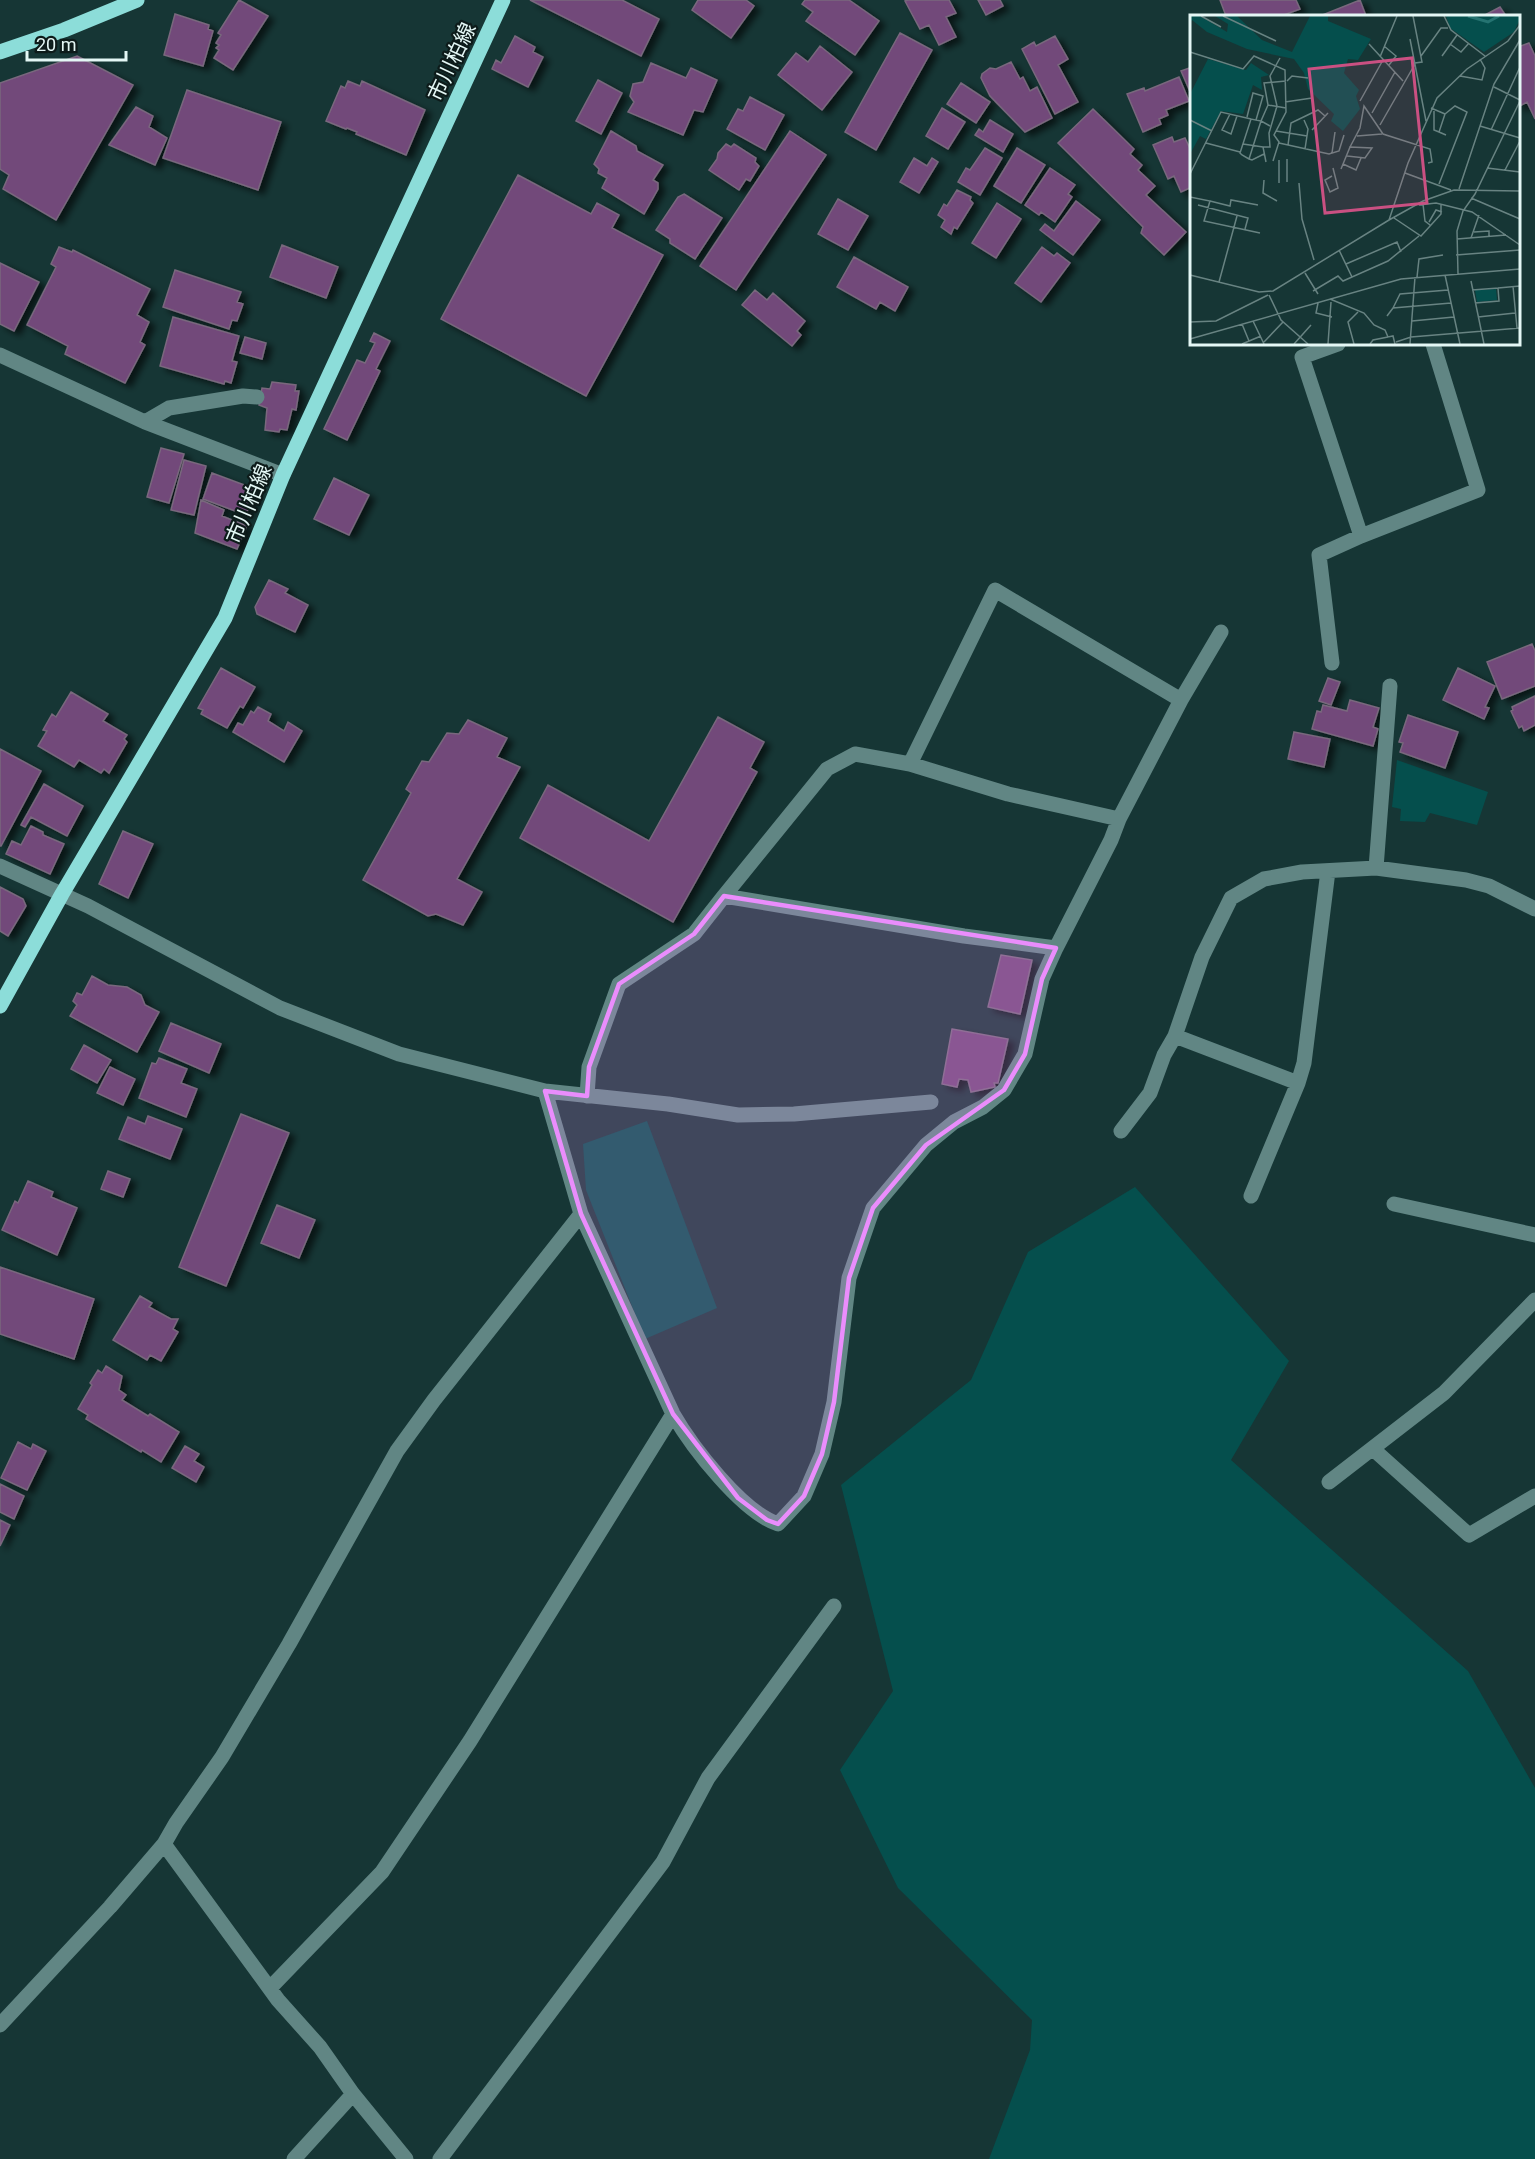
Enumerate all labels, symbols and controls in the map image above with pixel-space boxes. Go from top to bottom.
inset map [1190,15,1520,345]
street label: 市川柏線 [423,19,481,105]
scale bar [27,24,126,62]
text: 20 m [36,34,76,55]
street label: 市川柏線 [222,461,276,547]

